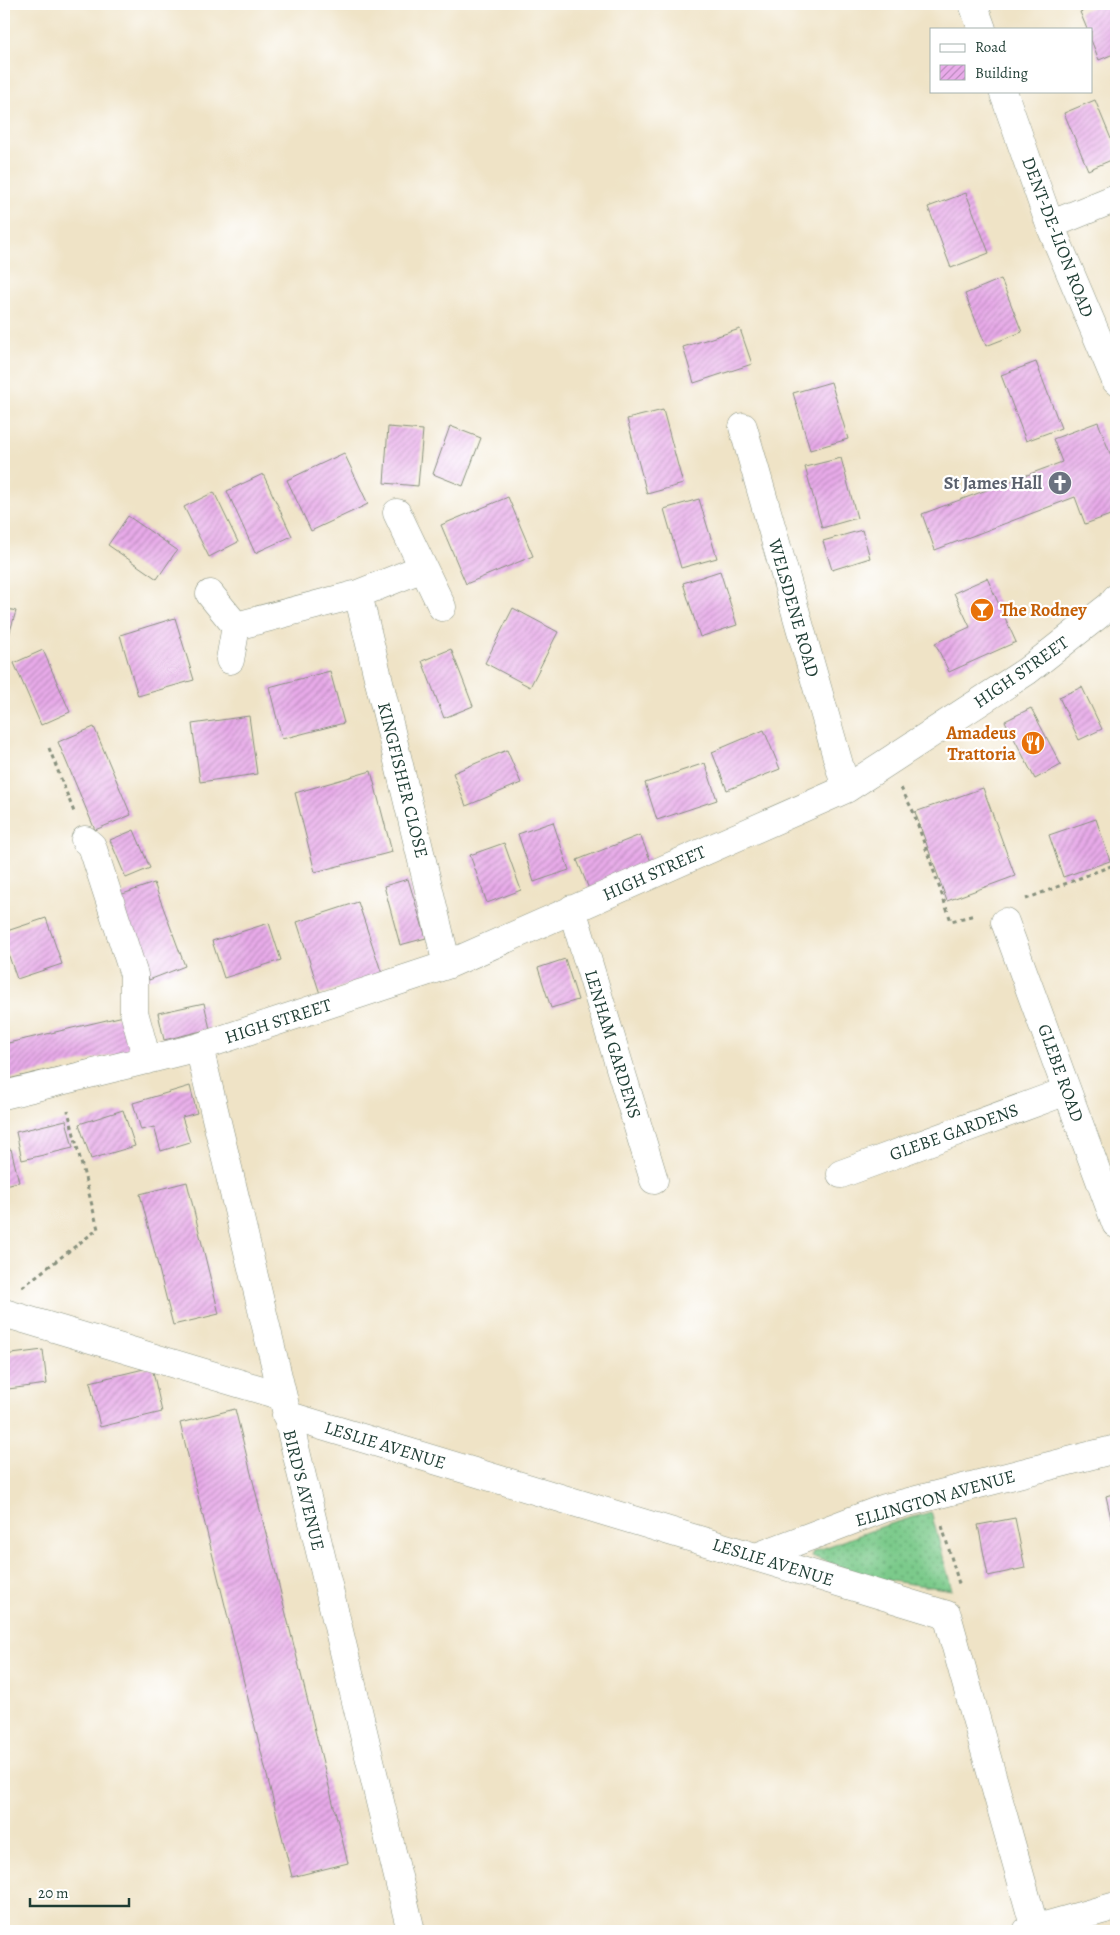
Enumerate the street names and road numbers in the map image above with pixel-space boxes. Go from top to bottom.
street label: DENT-DE-LION ROAD [1016,153,1100,321]
street label: WELSDENE ROAD [763,535,825,680]
street label: HIGH STREET [969,630,1073,714]
street label: KINGFISHER CLOSE [372,700,434,860]
street label: HIGH STREET [599,839,710,906]
street label: LENHAM GARDENS [579,967,647,1121]
street label: HIGH STREET [222,992,335,1050]
street label: GLEBE ROAD [1032,1021,1090,1125]
street label: GLEBE GARDENS [886,1098,1022,1166]
street label: LESLIE AVENUE [321,1415,449,1475]
street label: BIRD'S AVENUE [277,1427,331,1553]
street label: ELLINGTON AVENUE [852,1464,1018,1532]
street label: LESLIE AVENUE [709,1532,837,1592]

